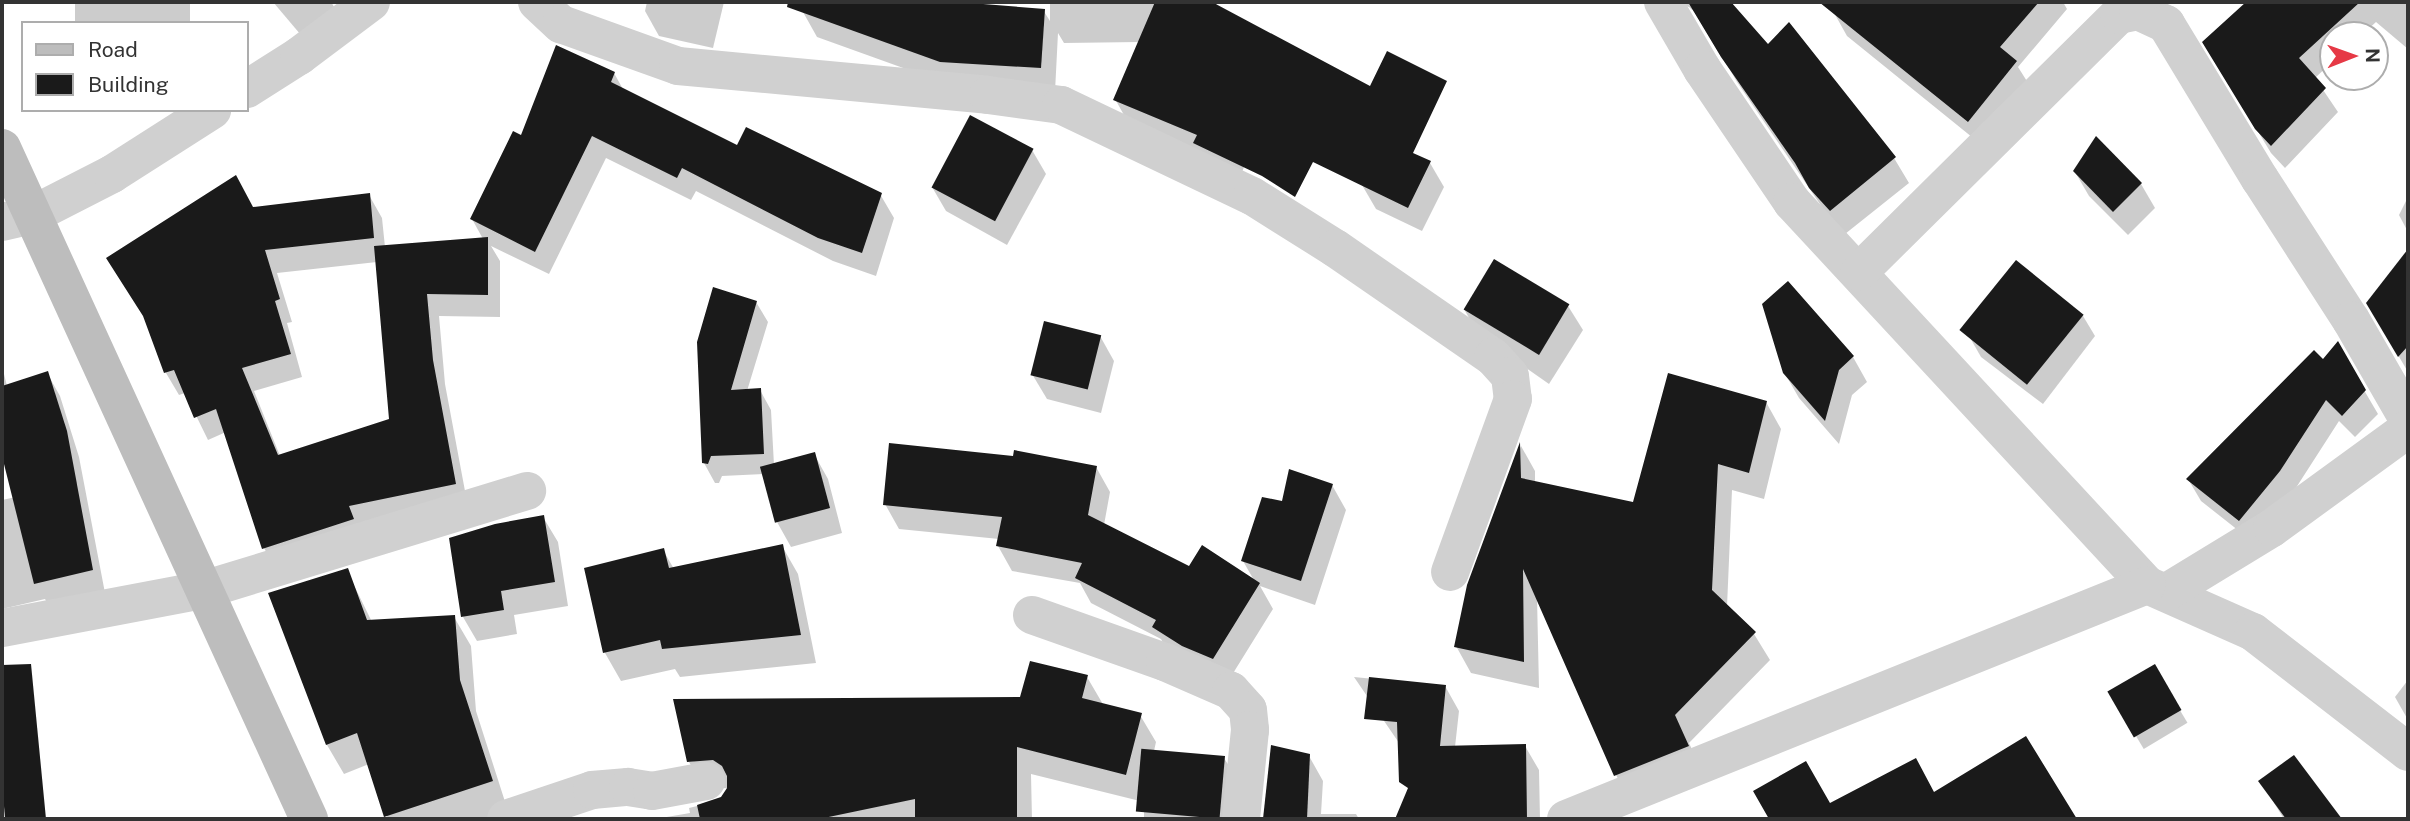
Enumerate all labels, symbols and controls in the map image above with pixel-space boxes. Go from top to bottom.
legend [21,21,248,112]
north arrow [2319,21,2389,91]
text: Road [88,37,138,62]
text: N [2362,48,2384,63]
text: Building [88,72,169,97]

